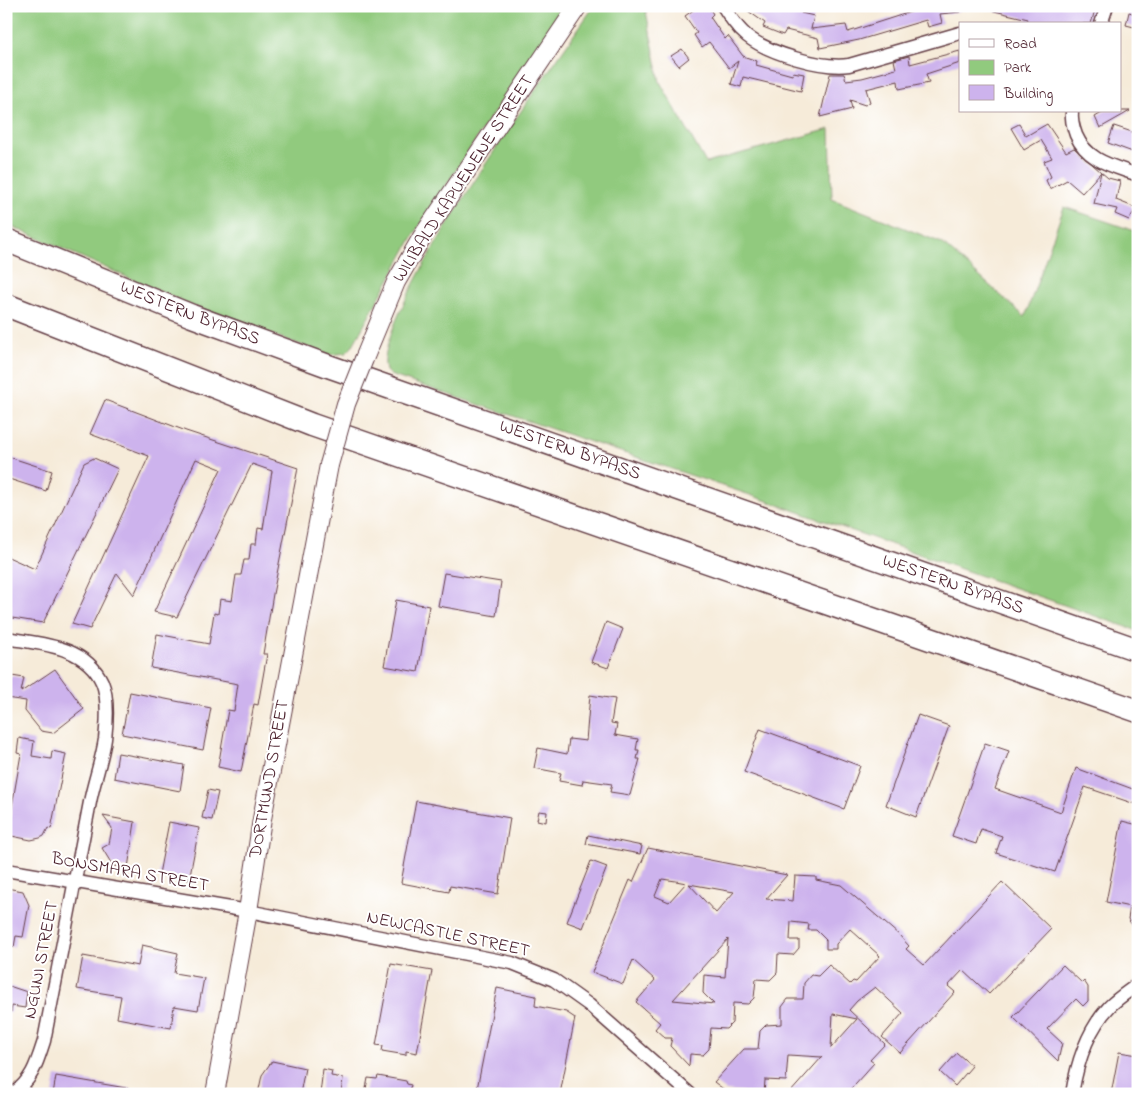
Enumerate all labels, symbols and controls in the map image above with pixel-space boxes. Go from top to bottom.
legend [959,22,1122,112]
text: Road [1004,33,1037,55]
text: Park [1004,57,1032,79]
street label: WILIBALD KAPUENENE STREET [387,70,541,288]
text: Building [1003,83,1053,106]
street label: WESTERN BYPASS [116,275,263,353]
street label: WESTERN BYPASS [495,414,644,488]
street label: WESTERN BYPASS [879,548,1027,622]
street label: DORTMUND STREET [243,698,297,861]
street label: BONSMARA STREET [48,846,211,900]
street label: NGUNI STREET [18,899,66,1021]
street label: NEWCASTLE STREET [364,905,532,965]

